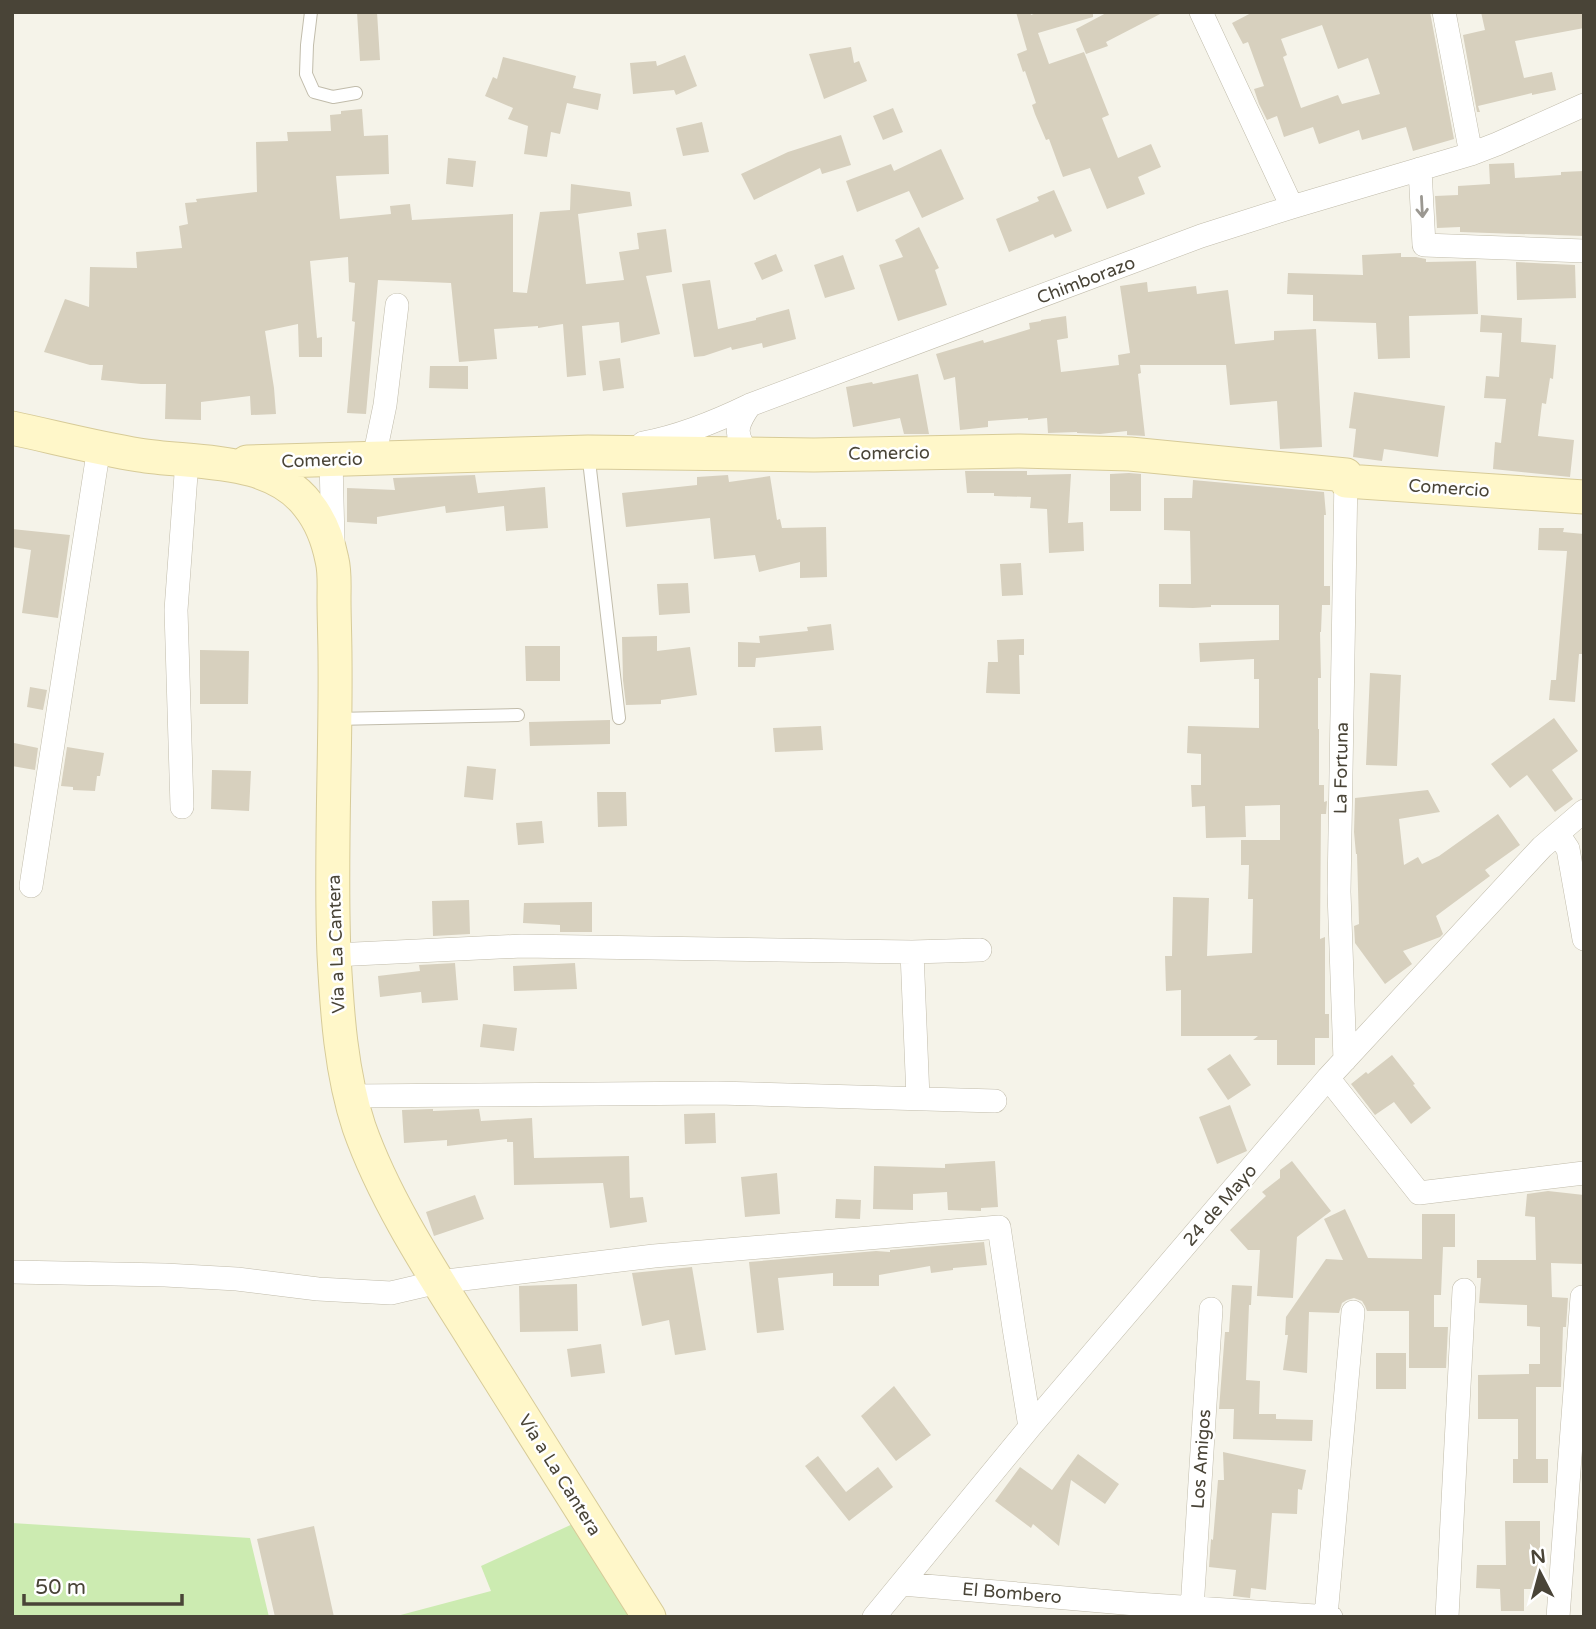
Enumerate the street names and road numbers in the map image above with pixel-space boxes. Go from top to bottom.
street label: Chimborazo [1034,251,1138,309]
street label: Comercio [848,441,930,465]
street label: Comercio [281,448,363,472]
street label: Comercio [1408,474,1490,502]
street label: La Fortuna [1329,722,1353,814]
street label: Vía a La Cantera [323,874,349,1014]
street label: 24 de Mayo [1178,1160,1262,1250]
street label: Los Amigos [1187,1408,1215,1510]
street label: Vía a La Cantera [514,1410,606,1540]
street label: El Bombero [961,1578,1063,1608]

